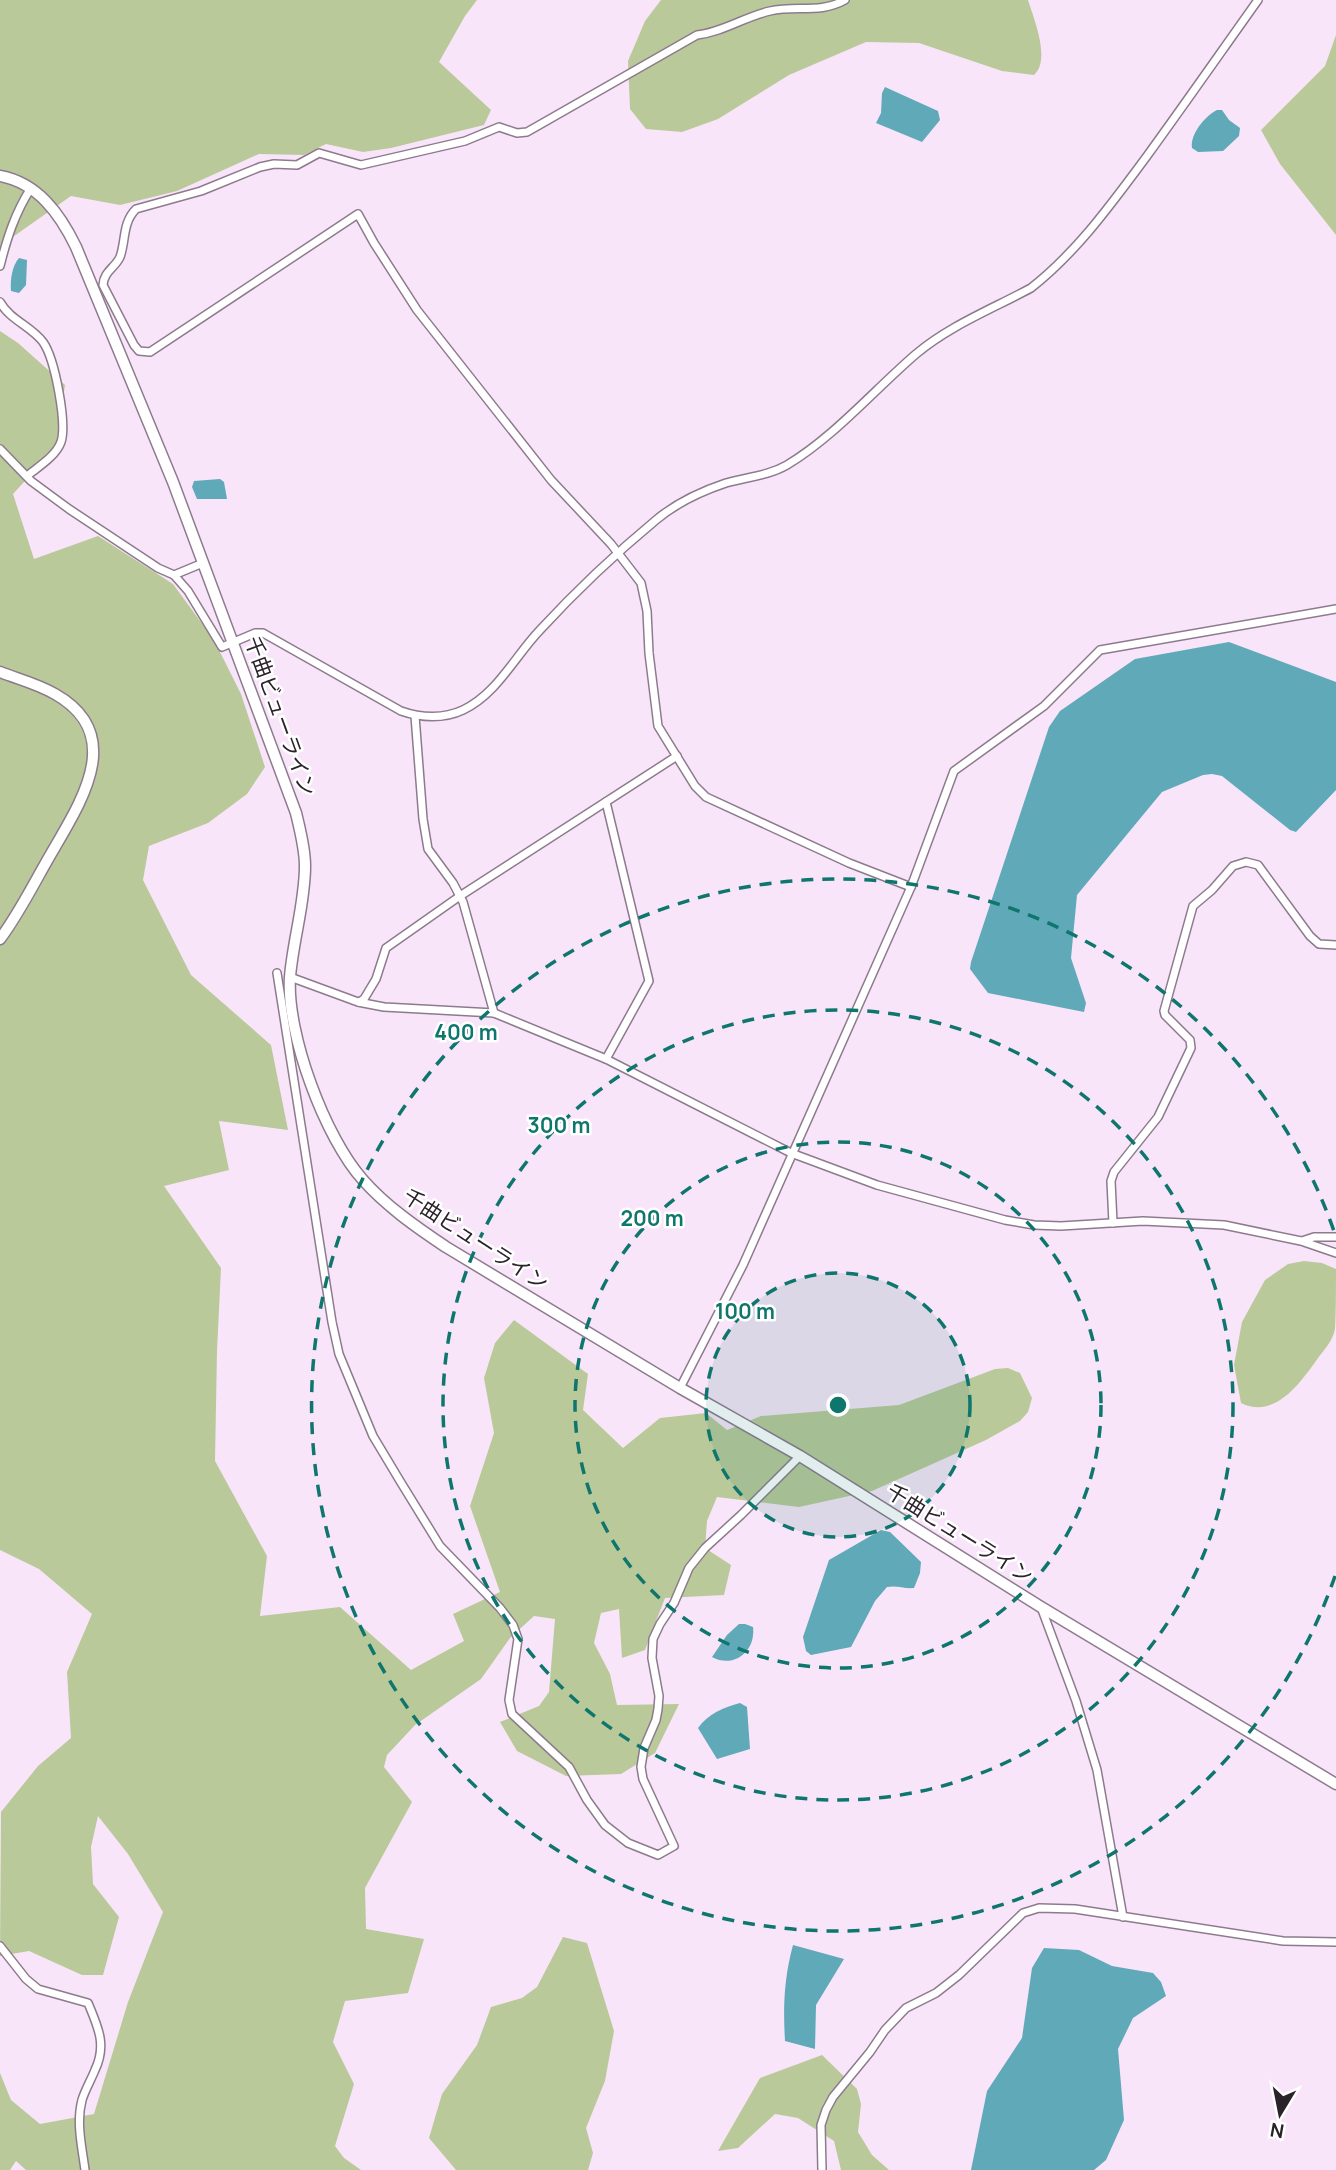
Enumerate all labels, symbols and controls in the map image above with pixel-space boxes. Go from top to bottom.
street label: 千曲ビューライン [239,632,323,800]
text: 400 m [434,1018,498,1046]
text: 300 m [528,1111,590,1139]
street label: 千曲ビューライン [398,1182,554,1296]
text: 200 m [620,1204,684,1232]
text: 100 m [715,1297,775,1325]
centre of rings [826,1393,850,1417]
street label: 千曲ビューライン [881,1477,1039,1589]
north arrow [1245,2079,1315,2149]
text: N [1268,2117,1286,2145]

